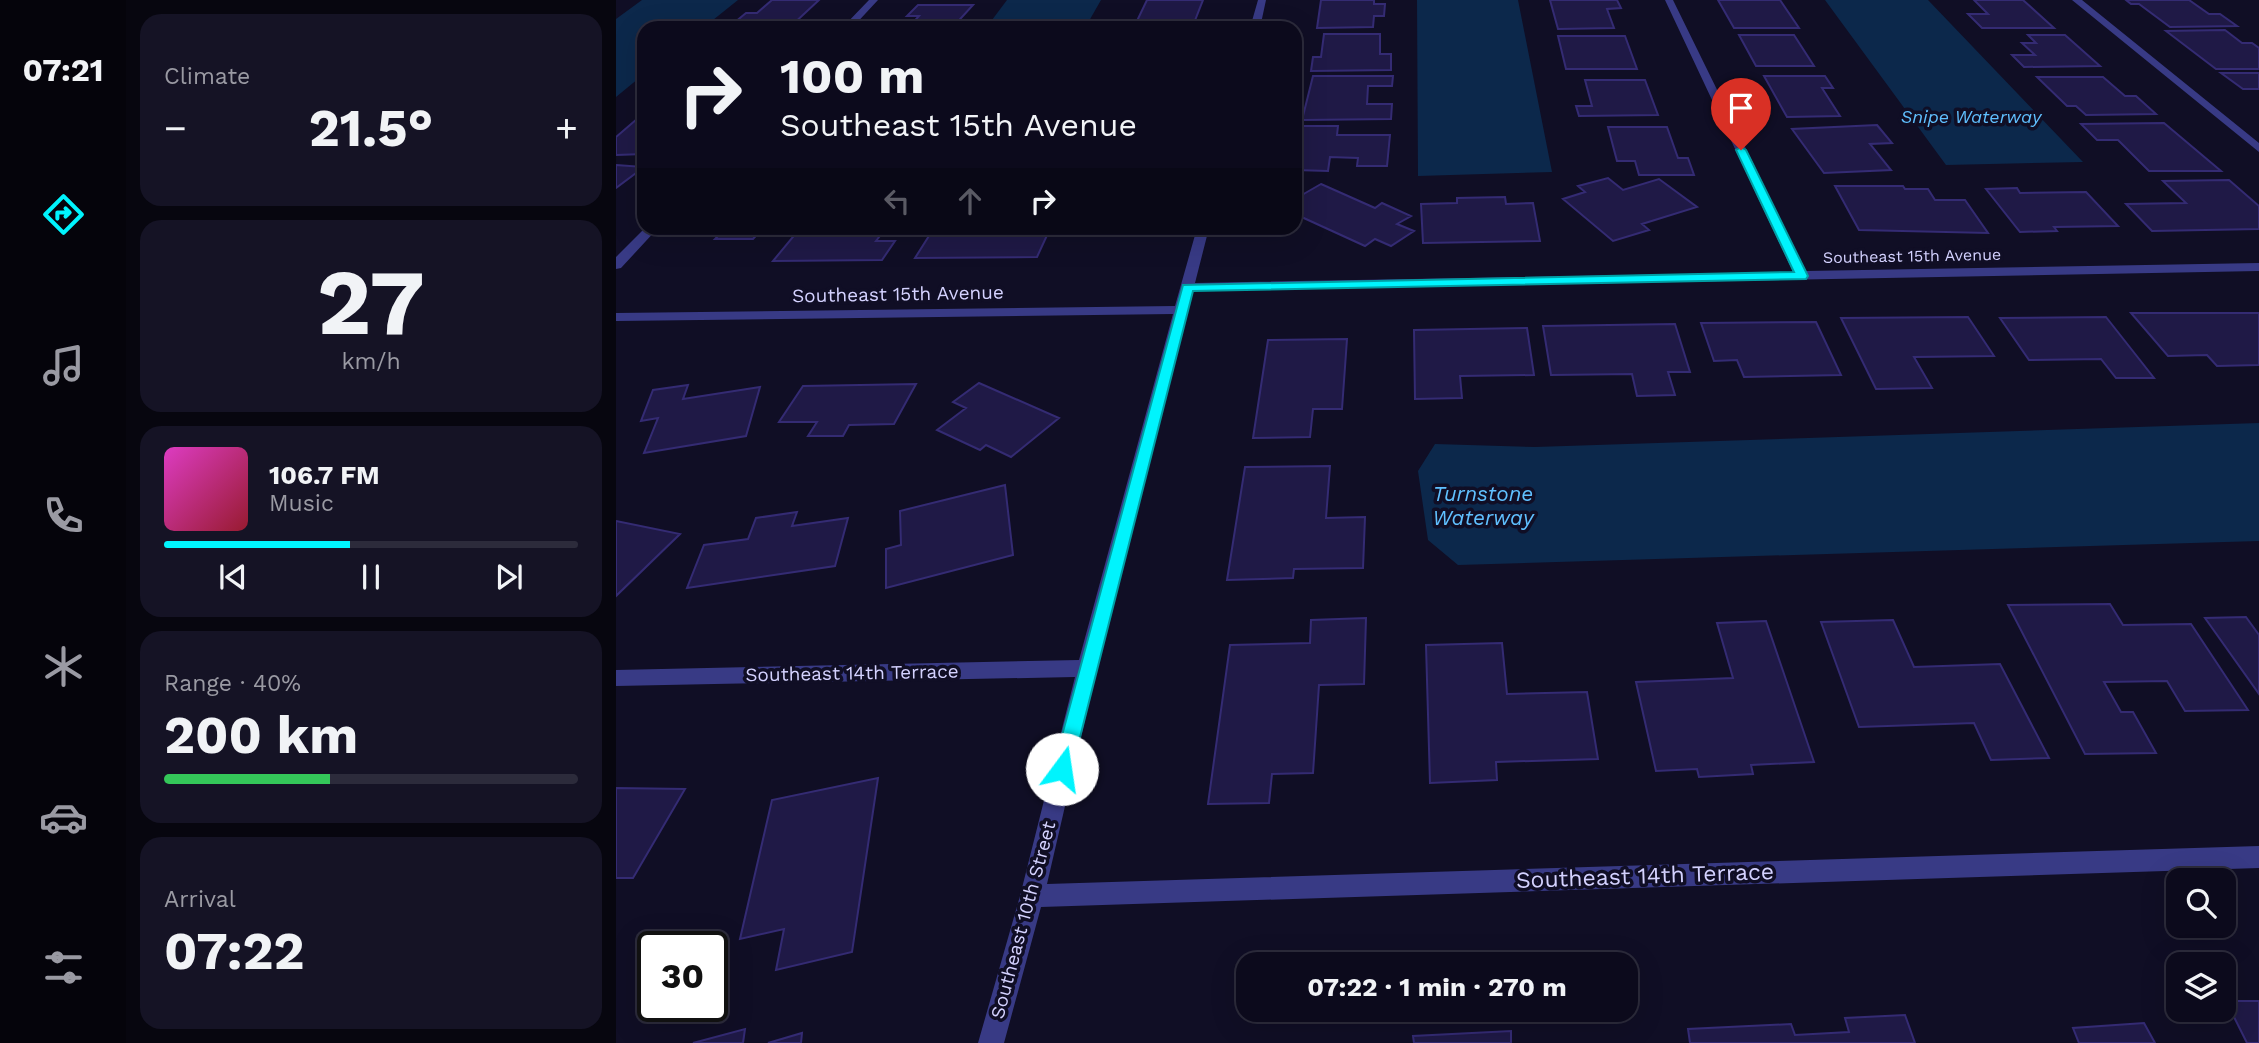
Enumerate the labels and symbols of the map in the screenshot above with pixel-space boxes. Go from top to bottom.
pin [1711,78,1771,150]
water label: Snipe Waterway [1901,106,2043,127]
street label: Southeast 15th Avenue [1823,245,2001,267]
street label: Southeast 15th Avenue [792,281,1004,307]
water label: Turnstone Waterway [1432,481,1535,530]
street label: Southeast 14th Terrace [745,660,959,686]
position arrow [1025,732,1099,806]
street label: Southeast 10th Street [986,819,1060,1021]
street label: Southeast 14th Terrace [1515,858,1775,894]
speed limit sign: 30 [637,931,728,1022]

